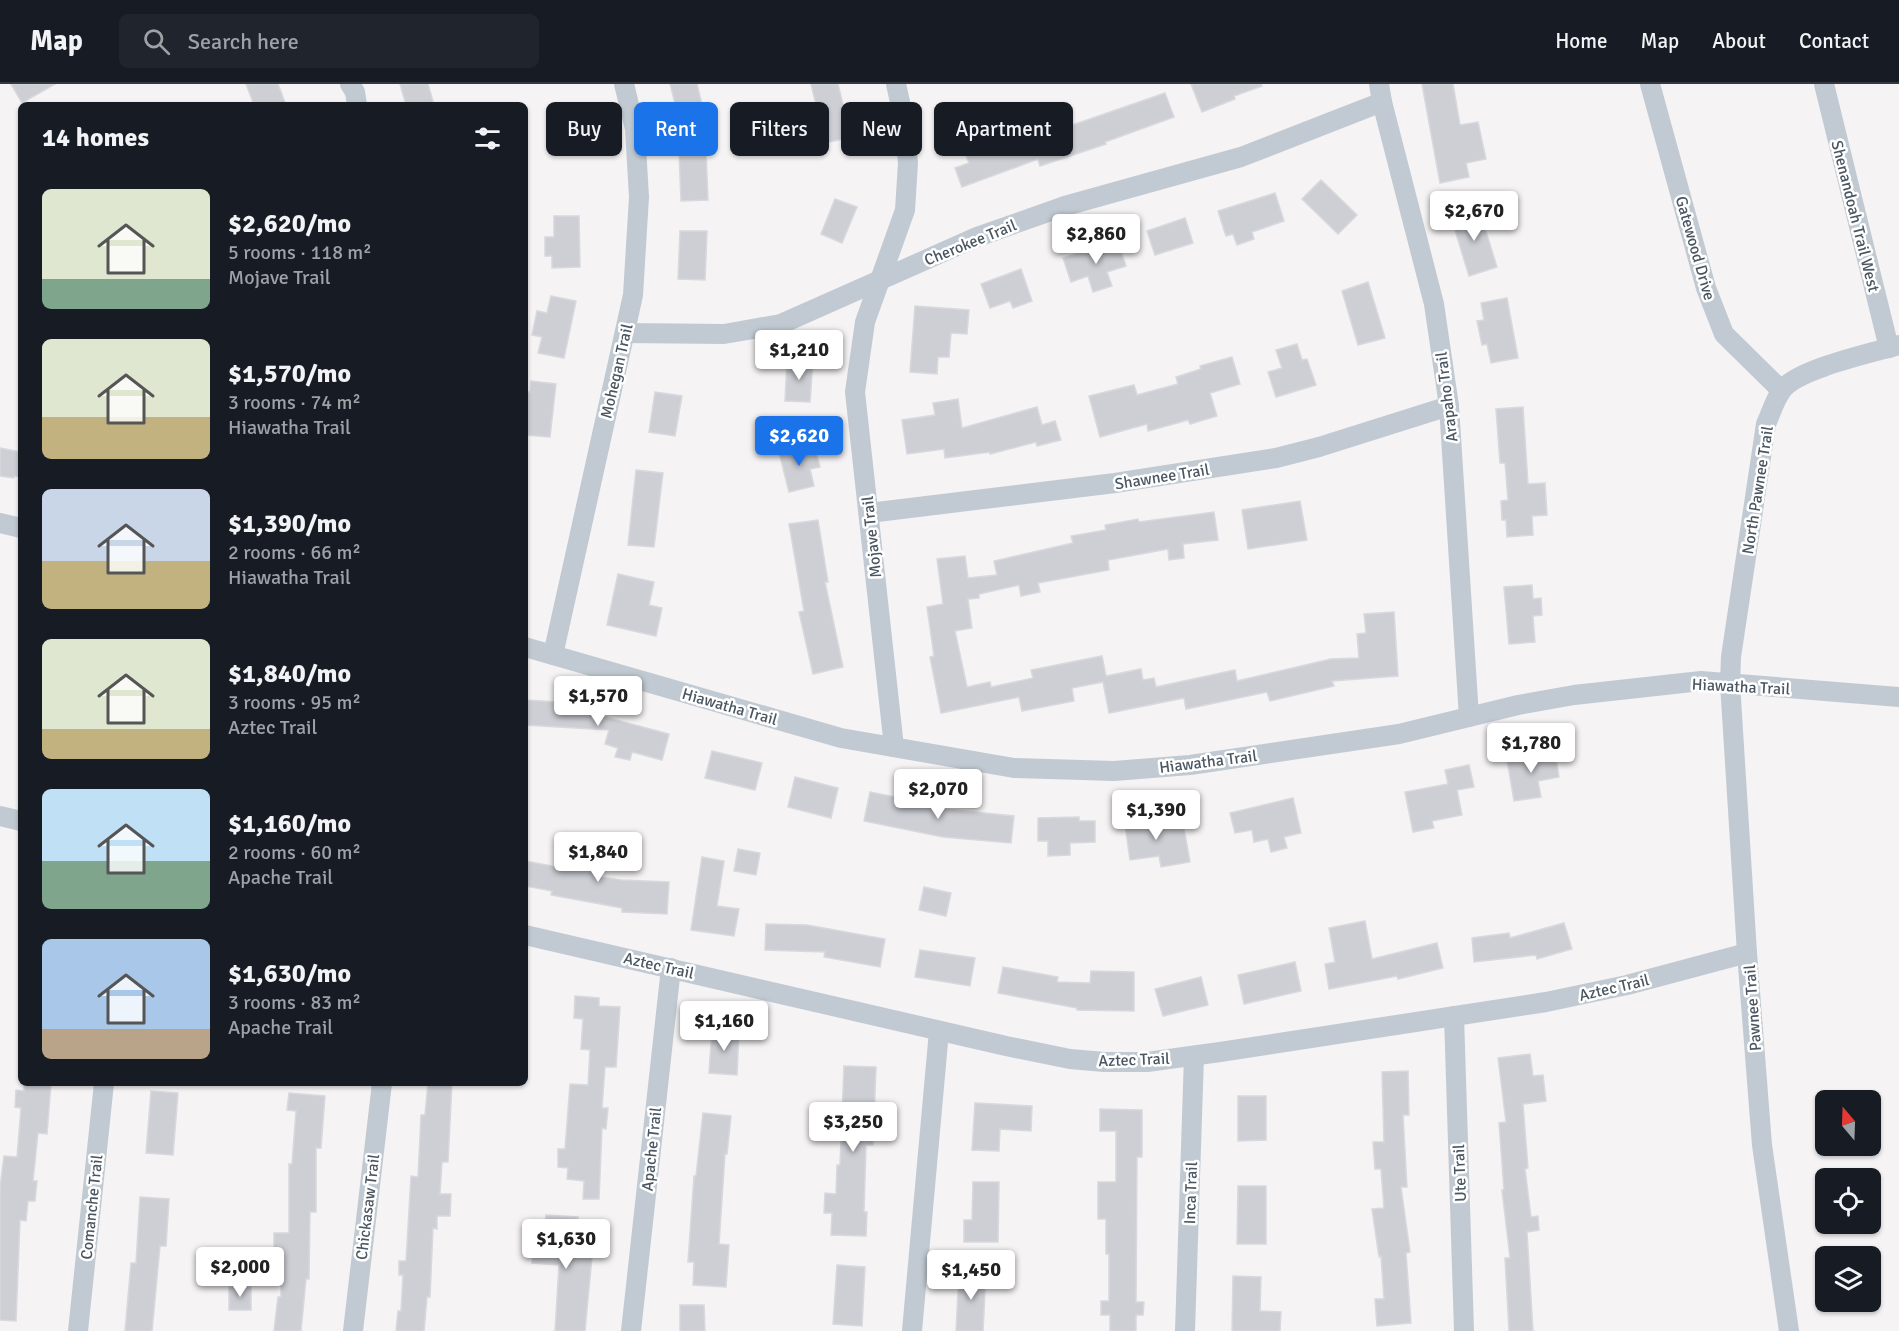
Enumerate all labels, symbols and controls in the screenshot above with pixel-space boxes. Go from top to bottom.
search box [119,14,539,68]
text: Map [30,24,83,58]
icon: search [140,25,173,58]
text: Search here [188,28,299,55]
text: Home [1555,28,1608,54]
text: Map [1641,28,1679,54]
text: About [1712,28,1766,54]
text: Contact [1799,28,1869,54]
chip: Buy [546,102,622,156]
chip: Rent [634,102,718,156]
chip: Filters [730,102,829,156]
chip: New [841,102,922,156]
chip: Apartment [934,102,1073,156]
text: 14 homes [42,122,149,154]
icon: filters [471,122,504,155]
street label: Shenandoah Trail West [1827,138,1884,294]
pin: $2,670 [1425,191,1523,242]
street label: Gatewood Drive [1671,194,1719,303]
text: $2,670 [1444,198,1504,223]
text: $2,620/mo [228,208,351,240]
icon: home [90,213,162,285]
pin: $2,860 [1047,214,1145,265]
street label: Cherokee Trail [921,215,1020,270]
text: $2,860 [1066,221,1126,246]
text: 5 rooms · 118 m² [228,240,372,265]
text: Mojave Trail [228,265,331,290]
street label: Mohegan Trail [596,322,638,421]
pin: $1,210 [750,330,848,381]
text: $1,210 [769,337,829,362]
street label: Arapaho Trail [1431,350,1462,443]
text: $1,570/mo [228,358,351,390]
icon: home [90,363,162,435]
text: 3 rooms · 74 m² [228,390,361,415]
text: Hiawatha Trail [228,415,351,440]
pin: $2,620 [750,416,848,467]
text: $2,620 [769,423,829,448]
street label: North Pawnee Trail [1738,424,1778,556]
street label: Shawnee Trail [1113,460,1211,494]
street label: Mojave Trail [858,495,886,579]
text: $1,390/mo [228,508,351,540]
icon: home [90,513,162,585]
text: 2 rooms · 66 m² [228,540,361,565]
text: Hiawatha Trail [228,565,351,590]
text: $1,840/mo [228,658,351,690]
icon: home [90,663,162,735]
street label: Hiawatha Trail [1691,674,1791,700]
pin: $1,570 [549,676,647,727]
text: $1,570 [568,683,628,708]
street label: Hiawatha Trail [680,684,780,730]
text: 3 rooms · 95 m² [228,690,361,715]
text: Aztec Trail [228,715,317,740]
pin: $1,780 [1482,723,1580,774]
text: $1,780 [1501,730,1561,755]
street label: Hiawatha Trail [1158,746,1258,778]
pin: $2,070 [889,769,987,820]
text: $2,070 [908,776,968,801]
pin: $1,390 [1107,790,1205,841]
text: $1,390 [1126,797,1186,822]
text: $1,160/mo [228,808,351,840]
icon: home [90,813,162,885]
pin: $1,840 [549,832,647,883]
text: $1,840 [568,839,628,864]
text: 2 rooms · 60 m² [228,840,361,865]
text: Apache Trail [228,865,333,890]
street label: Aztec Trail [622,948,696,984]
text: $1,630/mo [228,958,351,990]
icon: home [90,963,162,1035]
street label: Pawnee Trail [1740,964,1766,1052]
street label: Aztec Trail [1577,970,1652,1006]
text: 3 rooms · 83 m² [228,990,361,1015]
pin: $1,160 [675,1001,773,1052]
text: $1,160 [694,1008,754,1033]
text: Apache Trail [228,1015,333,1040]
street label: Aztec Trail [1098,1049,1170,1071]
north arrow [1815,1090,1881,1156]
map controls [1815,1090,1881,1312]
pin: $3,250 [804,1102,902,1153]
street label: Apache Trail [638,1106,666,1192]
text: $3,250 [823,1109,883,1134]
street label: Ute Trail [1449,1143,1471,1202]
street label: Comanche Trail [77,1153,107,1261]
street label: Chickasaw Trail [352,1153,384,1261]
street label: Inca Trail [1180,1161,1202,1225]
button: locate [1815,1168,1881,1234]
pin: $1,630 [517,1219,615,1270]
text: $1,630 [536,1226,596,1251]
button: layers [1815,1246,1881,1312]
pin: $2,000 [191,1247,289,1298]
pin: $1,450 [922,1250,1020,1301]
text: $2,000 [210,1254,270,1279]
text: $1,450 [941,1257,1001,1282]

